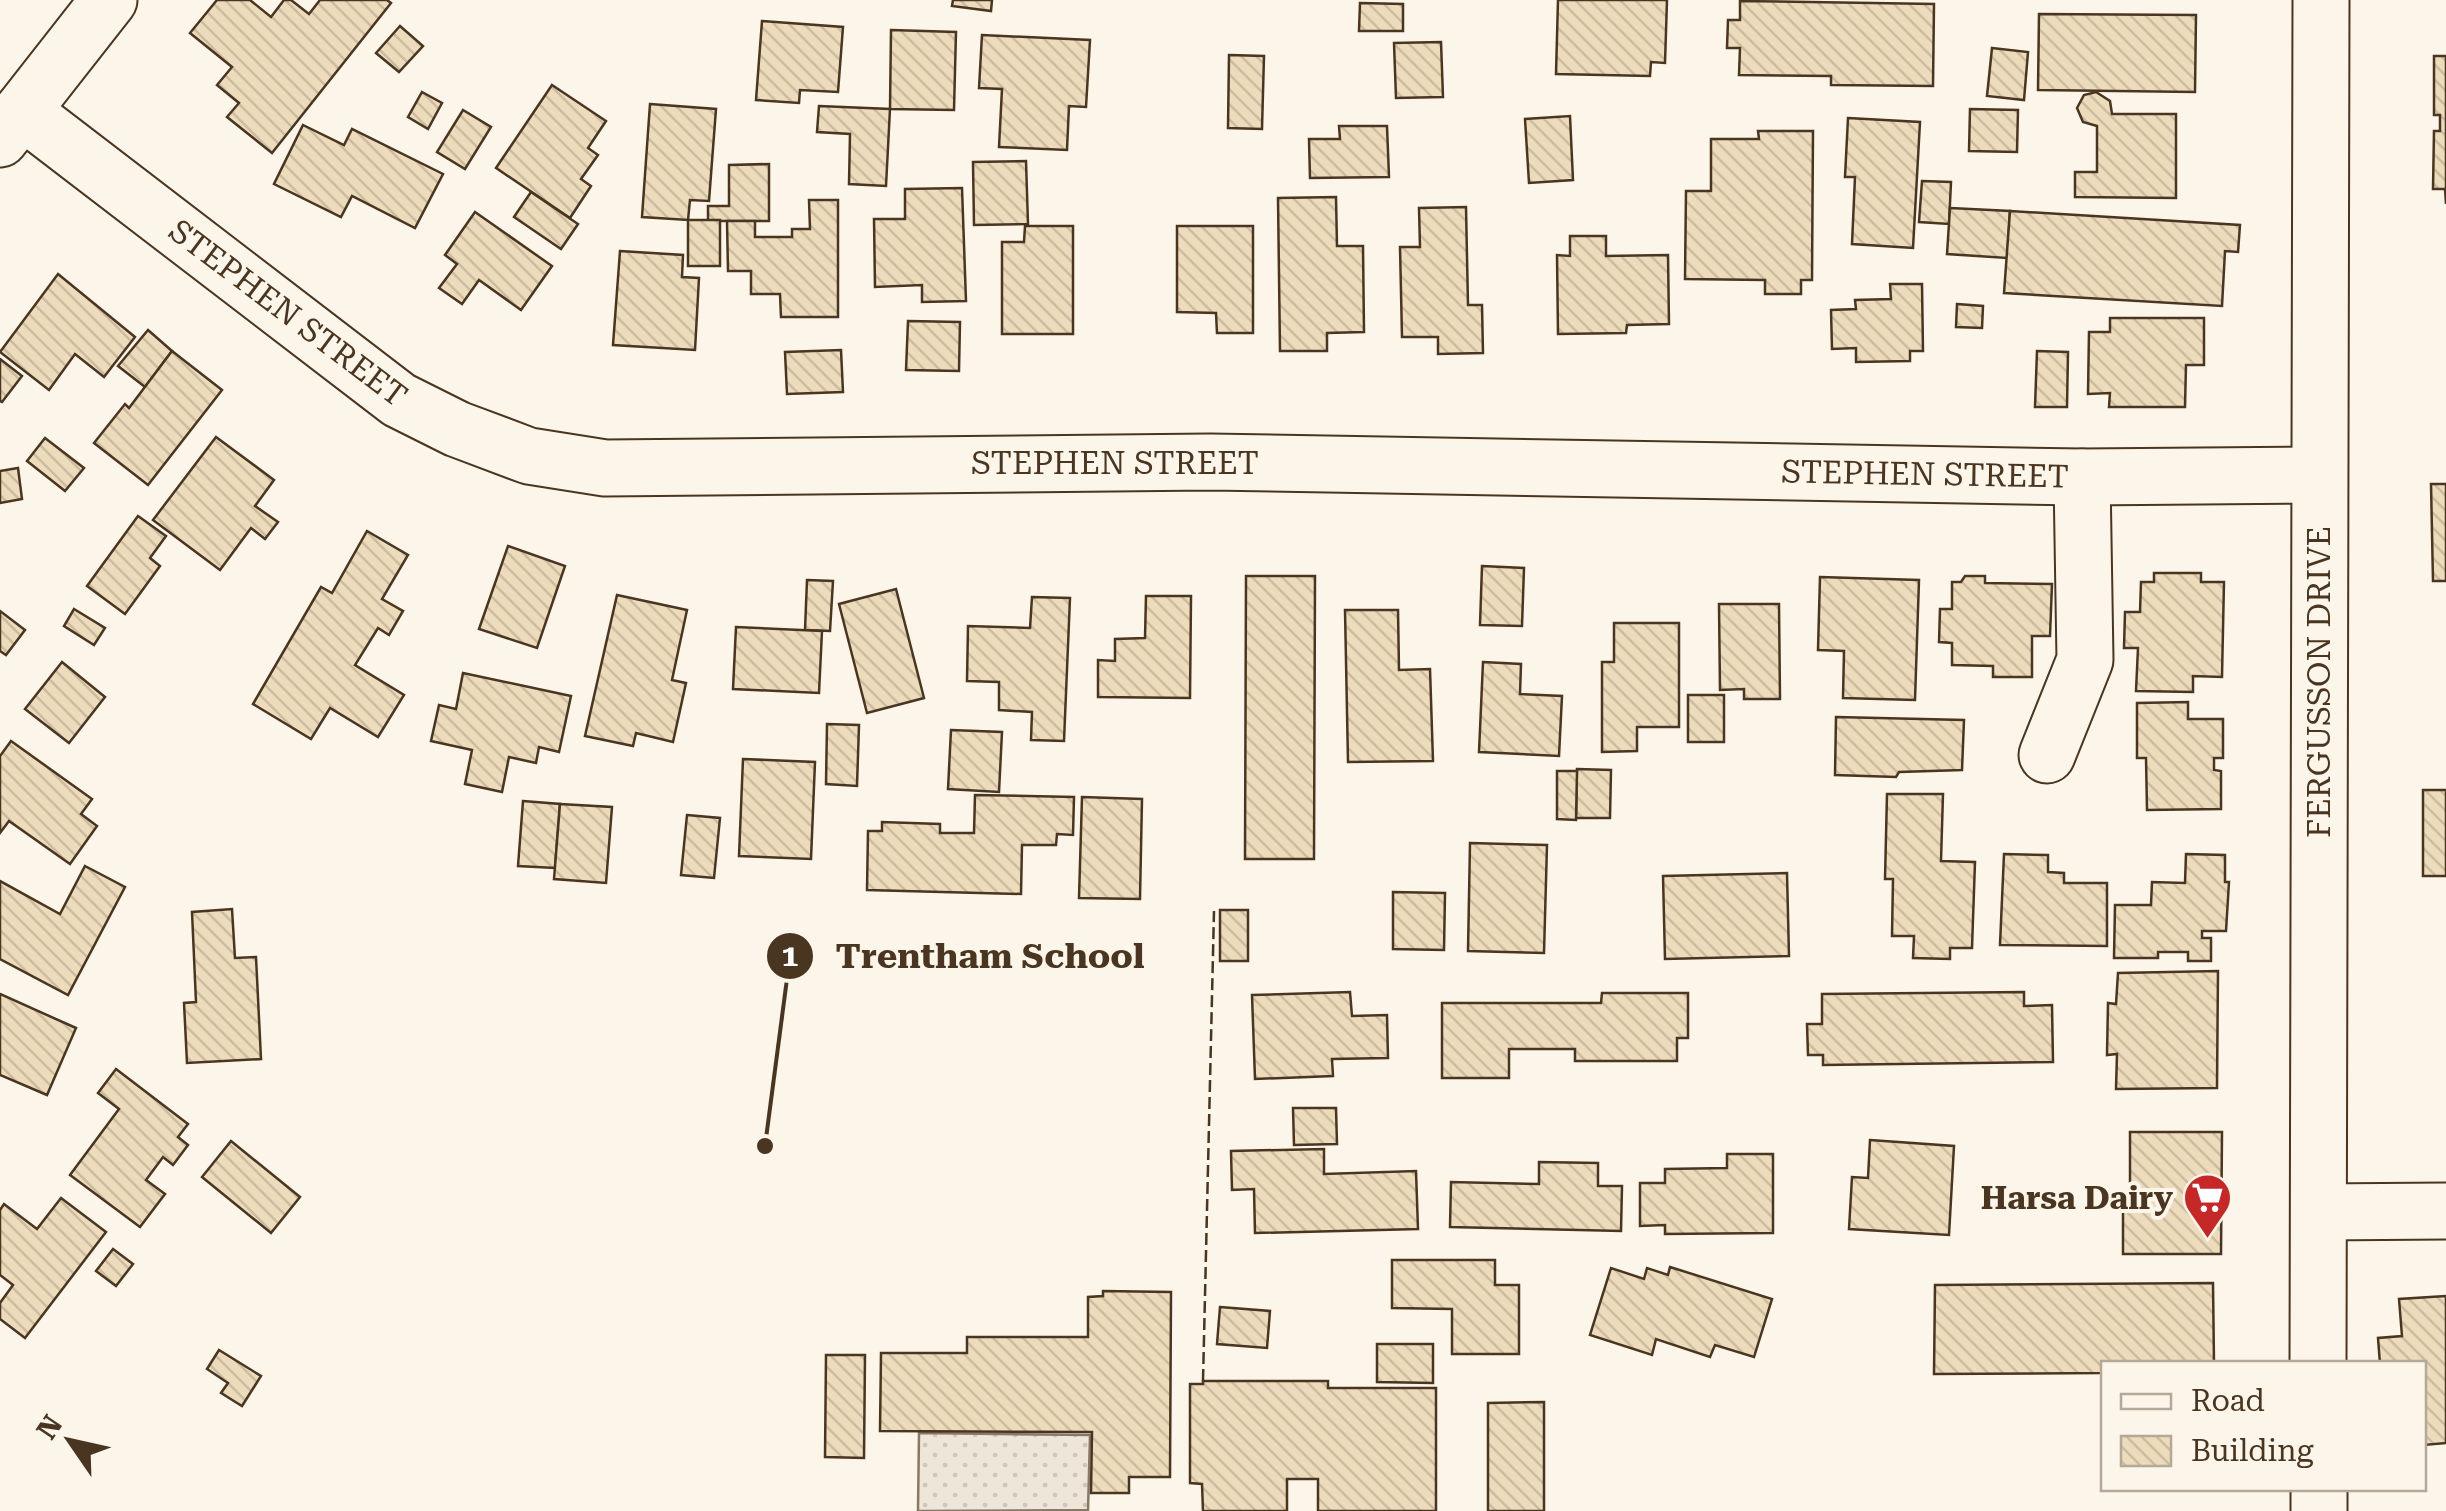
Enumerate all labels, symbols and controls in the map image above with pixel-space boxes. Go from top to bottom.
street label: STEPHEN STREET [162,211,414,415]
street label: STEPHEN STREET [971,444,1259,482]
street label: STEPHEN STREET [1781,452,2069,496]
street label: FERGUSSON DRIVE [2300,526,2338,838]
callout: Trentham School [765,923,1164,988]
text: Trentham School [836,936,1144,977]
text: 1 [782,938,799,973]
supermarket icon: Harsa Dairy [2182,1172,2234,1240]
place label: Harsa Dairy [1981,1179,2174,1217]
legend [2101,1361,2426,1491]
text: Road [2191,1383,2265,1418]
north arrow [20,1391,120,1491]
text: N [30,1409,69,1445]
text: Building [2191,1433,2314,1468]

